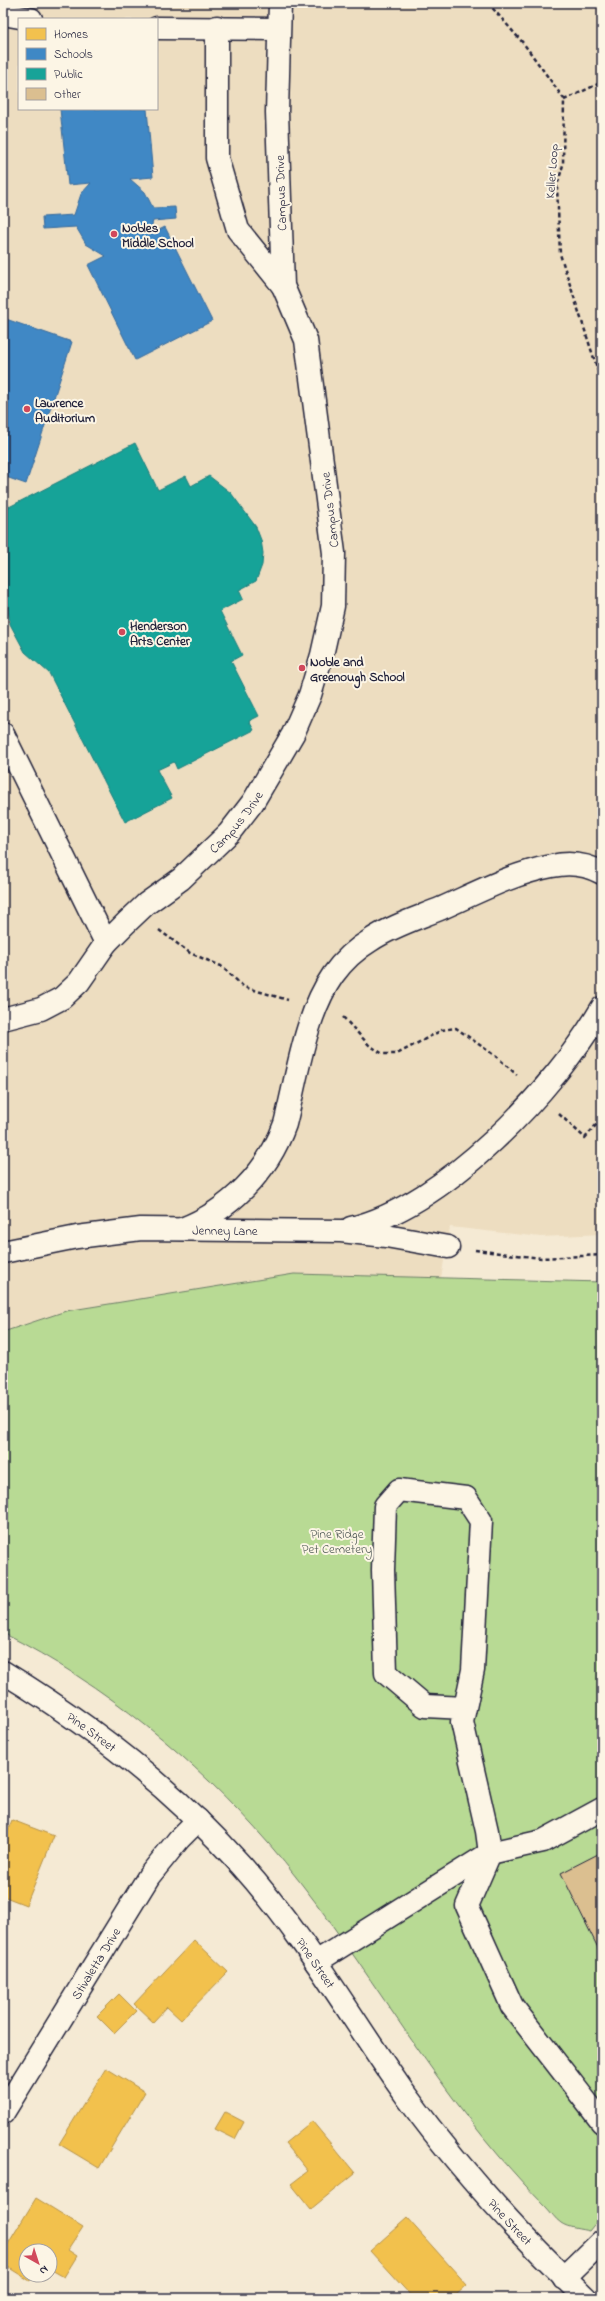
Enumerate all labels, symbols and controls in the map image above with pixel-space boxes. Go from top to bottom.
legend [18,18,158,110]
text: Homes [54,26,88,44]
text: Schools [54,46,93,64]
text: Public [54,66,83,84]
text: Other [54,86,81,104]
street label: Keller Loop [541,143,564,199]
street label: Campus Drive [271,155,292,231]
place label: Nobles Middle School [122,219,194,253]
marker: Nobles Middle School [109,229,119,239]
place label: Lawrence Auditorium [35,394,95,428]
marker: Lawrence Auditorium [22,404,32,414]
street label: Campus Drive [316,471,345,549]
place label: Henderson Arts Center [130,617,191,651]
marker: Henderson Arts Center [117,627,127,637]
place label: Noble and Greenough School [310,653,405,689]
marker: Noble and Greenough School [297,663,307,673]
street label: Campus Drive [205,788,268,858]
street label: Jenney Lane [192,1222,258,1242]
park label: Pine Ridge Pet Cemetery [302,1525,372,1560]
street label: Pine Street [62,1708,120,1758]
street label: Stivaletta Drive [67,1924,126,2004]
street label: Pine Street [291,1935,340,1993]
street label: Pine Street [483,2195,536,2251]
north arrow [18,2243,58,2283]
text: N [36,2261,52,2279]

